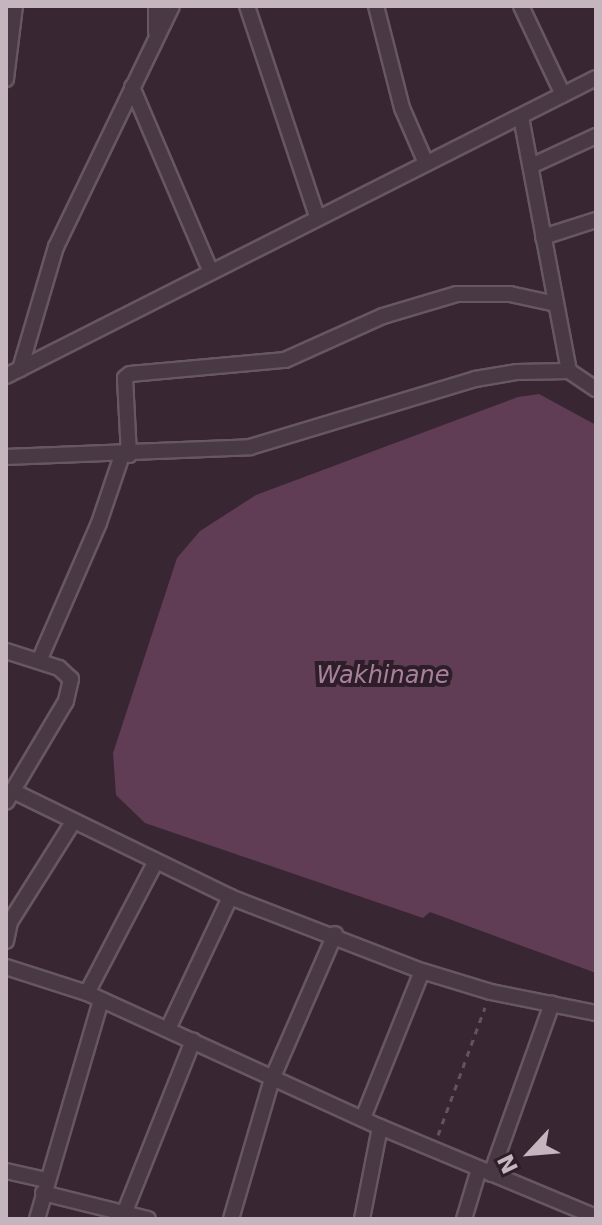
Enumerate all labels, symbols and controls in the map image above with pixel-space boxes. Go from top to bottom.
water label: Wakhinane [317,662,449,690]
north arrow [490,1113,570,1193]
text: N [493,1150,523,1178]

